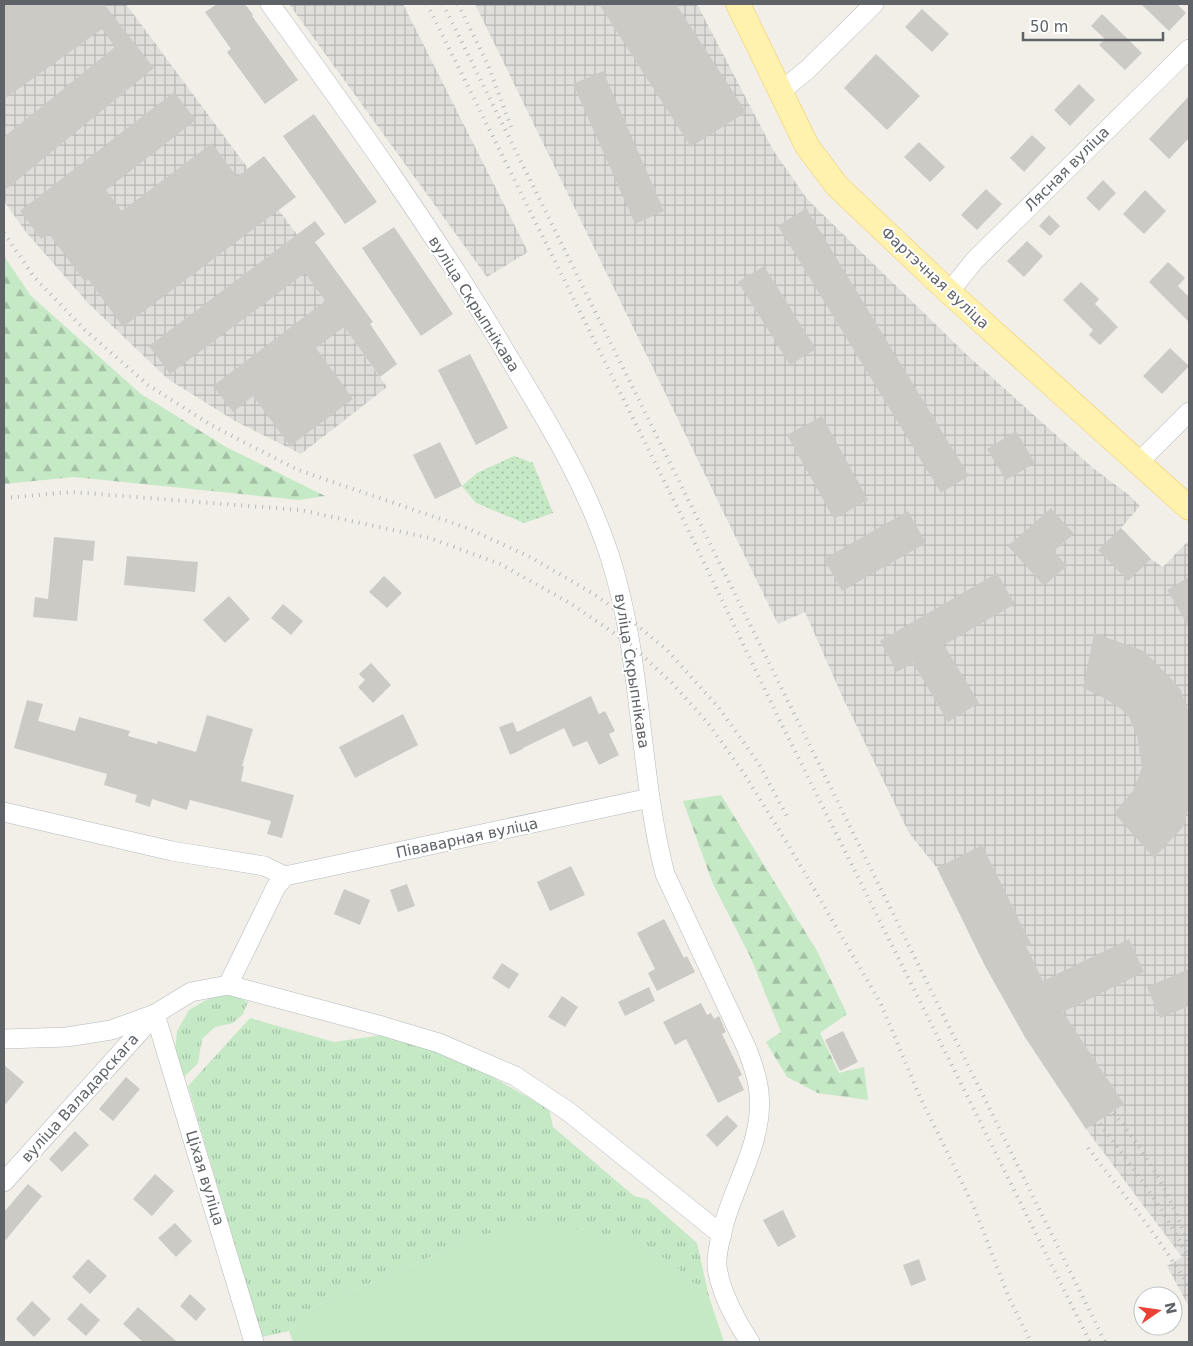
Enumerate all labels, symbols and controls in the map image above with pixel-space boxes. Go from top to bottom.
scale bar [1023,10,1163,42]
text: 50 m [1030,18,1068,36]
street label: Лясная вуліца [1021,123,1113,215]
street label: Фартэчная вуліца [877,223,993,333]
street label: вуліца Скрыпнікава [425,233,523,375]
street label: вуліца Скрыпнікава [611,592,653,750]
street label: Піваварная вуліца [394,814,540,862]
street label: вуліца Валадарскага [18,1030,142,1166]
street label: Ціхая вуліца [182,1128,228,1228]
north arrow [1133,1286,1183,1336]
text: N [1162,1301,1180,1316]

